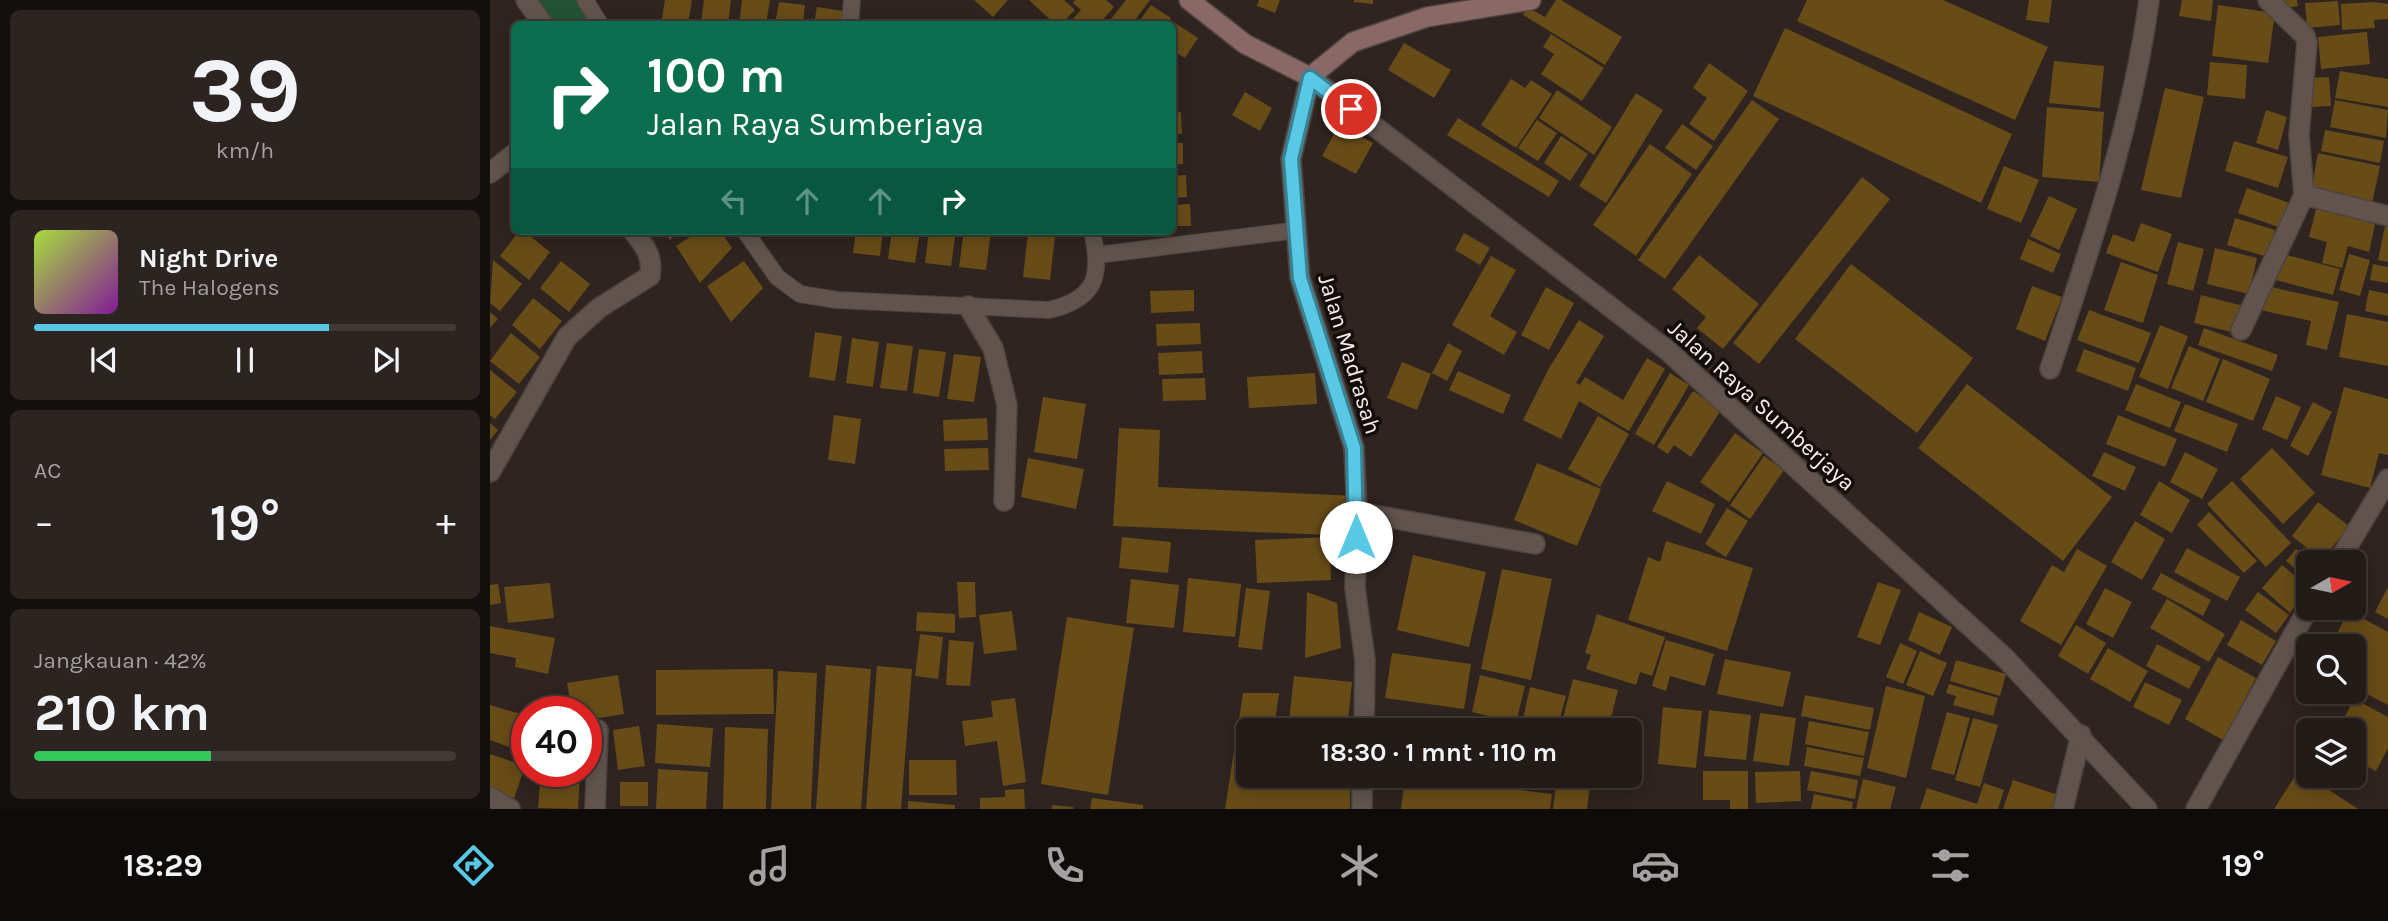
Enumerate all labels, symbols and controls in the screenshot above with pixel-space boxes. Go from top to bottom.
text: 39 [189,38,301,144]
text: 100 m [647,47,785,104]
icon: right [532,49,623,140]
pin [1321,79,1381,139]
icon: arrive [1332,90,1370,128]
text: Jalan Raya Sumberjaya [647,106,984,143]
text: km/h [216,137,274,164]
icon: left [715,182,753,220]
icon: ahead [788,182,826,220]
icon: ahead [861,182,899,220]
icon: right [934,182,972,220]
text: Night Drive [139,243,278,274]
street label: Jalan Madrasah [1312,271,1387,437]
text: The Halogens [139,274,279,301]
street label: Jalan Raya Sumberjaya [1663,314,1861,496]
icon: previous [85,341,123,379]
icon: pause [226,341,264,379]
icon: next [367,341,405,379]
text: AC [34,457,61,484]
text: 19° [210,492,280,553]
text: − [34,500,54,545]
text: + [436,500,456,545]
position arrow [1319,500,1393,574]
north arrow [2296,550,2366,620]
map controls [2296,550,2366,788]
button: search [2296,634,2366,704]
text: Jangkauan · 42% [34,647,207,674]
text: 210 km [34,682,210,743]
speed limit sign: 40 [511,696,602,787]
button: layers [2296,718,2366,788]
text: 18:30 · 1 mnt · 110 m [1321,737,1557,768]
icon: directions [449,841,498,890]
icon: music [745,841,794,890]
icon: phone [1040,841,1089,890]
icon: climate [1335,841,1384,890]
icon: car [1631,841,1680,890]
icon: filters [1926,841,1975,890]
text: 18:29 [123,847,203,884]
text: 19° [2221,847,2265,884]

